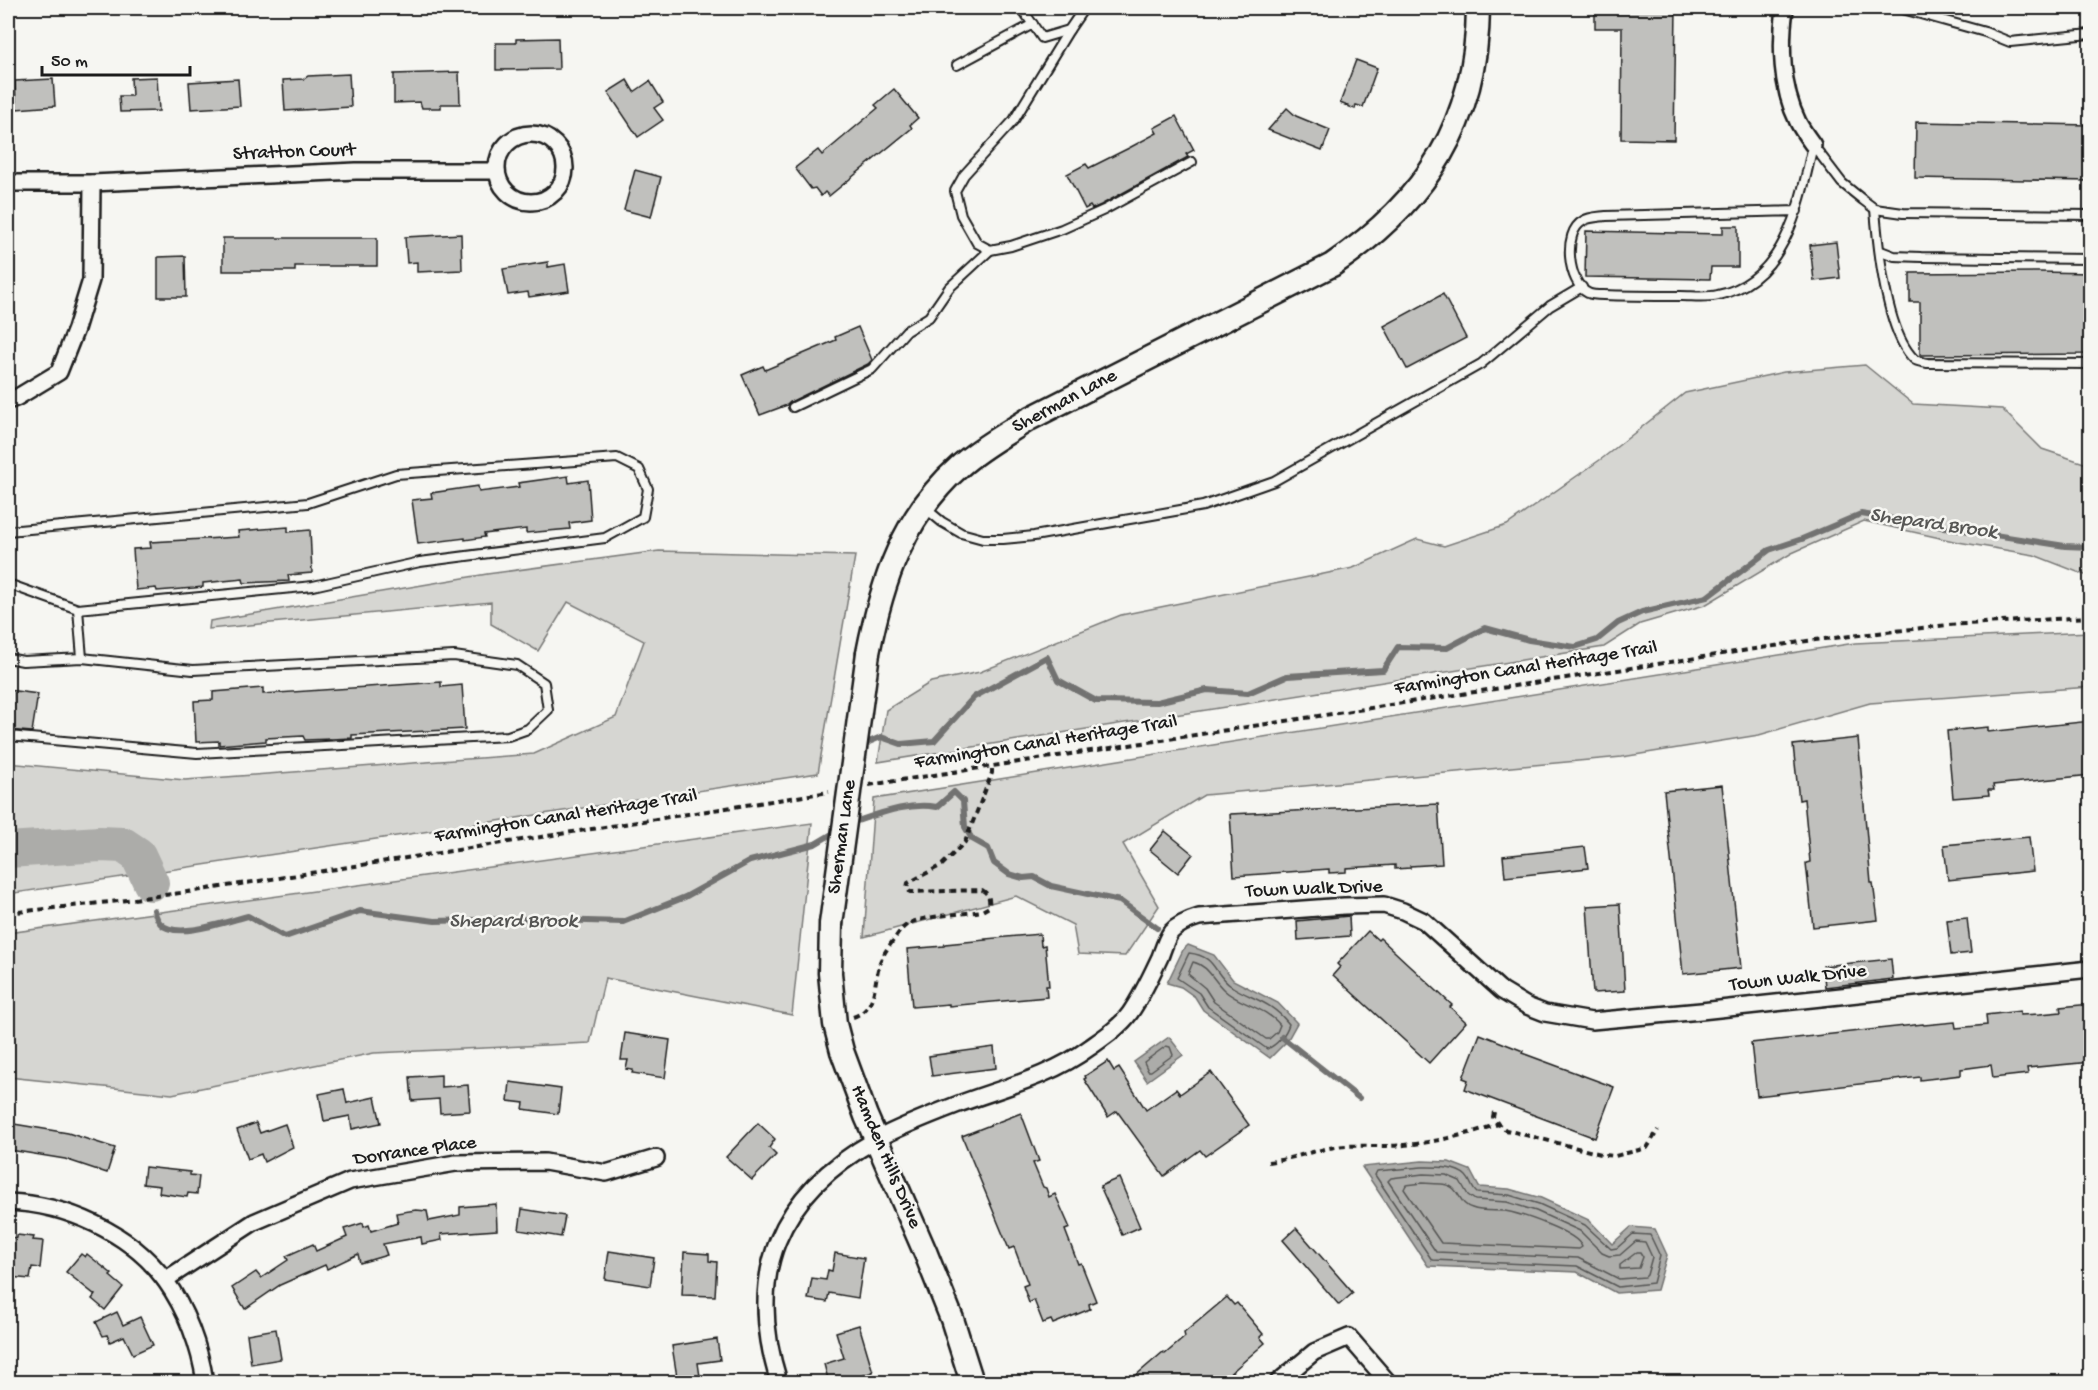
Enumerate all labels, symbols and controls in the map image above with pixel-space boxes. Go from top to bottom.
scale bar [42,39,190,77]
text: 50 m [51,52,88,73]
street label: Stratton Court [232,139,357,167]
street label: Sherman Lane [1009,364,1122,439]
water label: Shepard Brook [1868,504,2001,547]
street label: Farmington Canal Heritage Trail [1392,637,1659,701]
street label: Farmington Canal Heritage Trail [912,711,1179,775]
street label: Sherman Lane [824,778,862,896]
street label: Farmington Canal Heritage Trail [432,785,699,849]
street label: Town Walk Drive [1244,876,1384,904]
water label: Shepard Brook [449,910,580,935]
street label: Town Walk Drive [1727,960,1868,998]
street label: Hamden Hills Drive [844,1082,926,1233]
street label: Dorrance Place [350,1132,479,1172]

